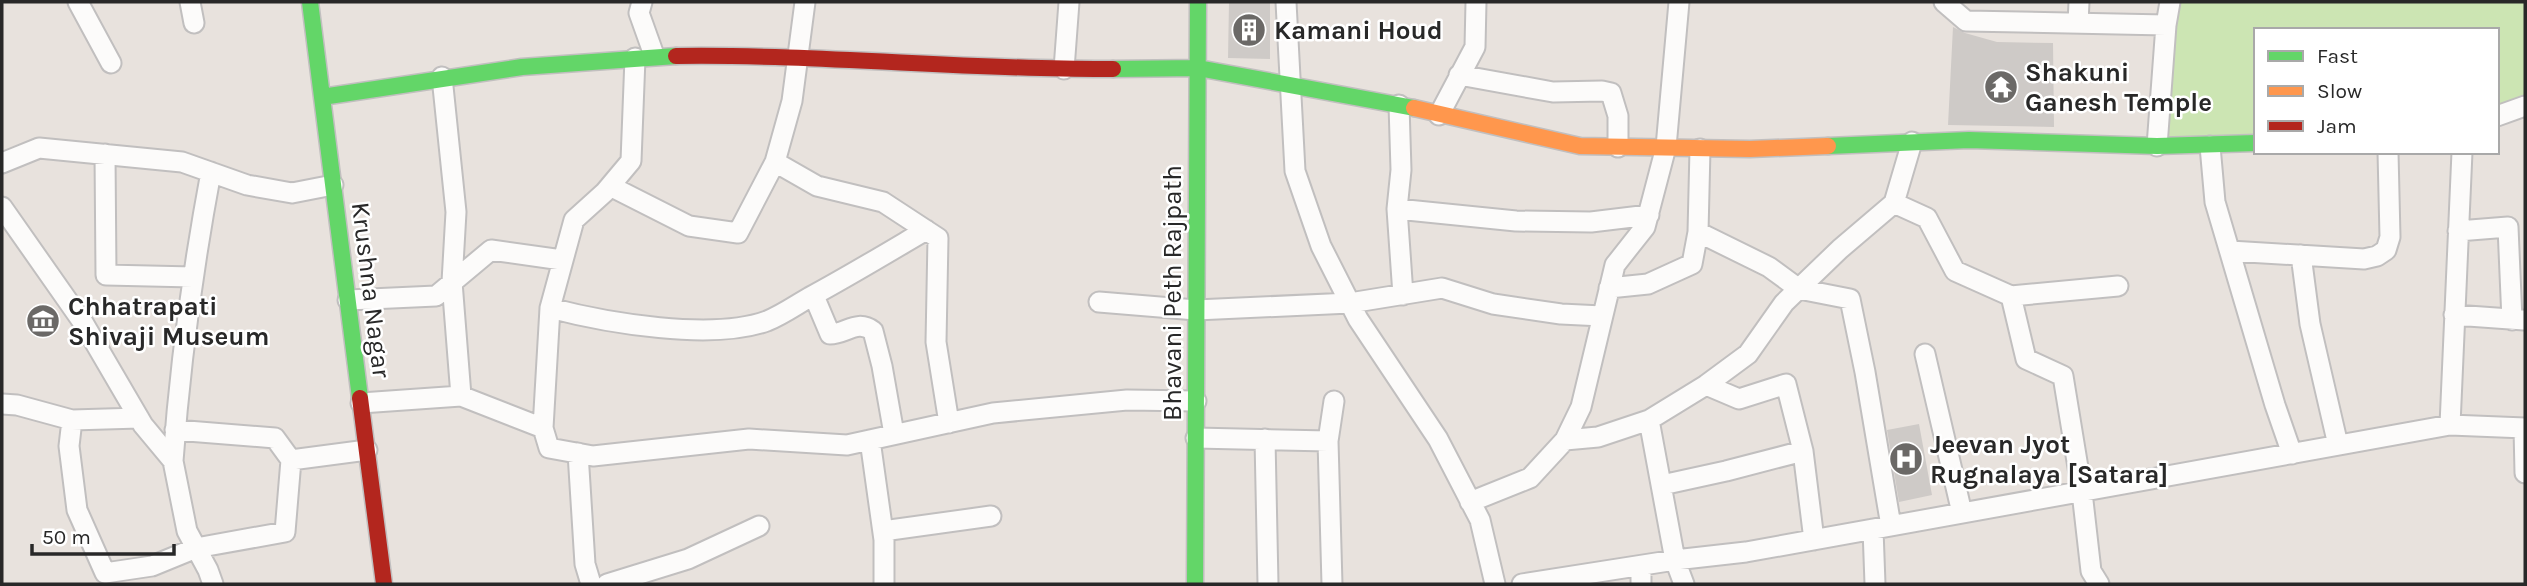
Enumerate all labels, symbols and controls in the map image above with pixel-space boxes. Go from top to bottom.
building icon: Kamani Houd [1230,11,1268,49]
place label: Kamani Houd [1274,15,1443,46]
legend [2254,28,2499,154]
text: Fast [2317,44,2358,68]
place label: Shakuni Ganesh Temple [2025,57,2212,118]
temple icon: Shakuni Ganesh Temple [1982,68,2020,106]
text: Slow [2317,79,2362,103]
text: Jam [2317,114,2357,138]
street label: Bhavani Peth Rajpath [1157,165,1188,421]
street label: Krushna Nagar [345,200,397,380]
place label: Chhatrapati Shivaji Museum [68,291,269,352]
museum icon: Chhatrapati Shivaji Museum [24,302,62,340]
place label: Jeevan Jyot Rugnalaya [Satara] [1930,429,2168,490]
hospital icon: Jeevan Jyot Rugnalaya [Satara] [1887,440,1925,478]
scale bar [32,512,173,556]
text: 50 m [42,525,91,549]

